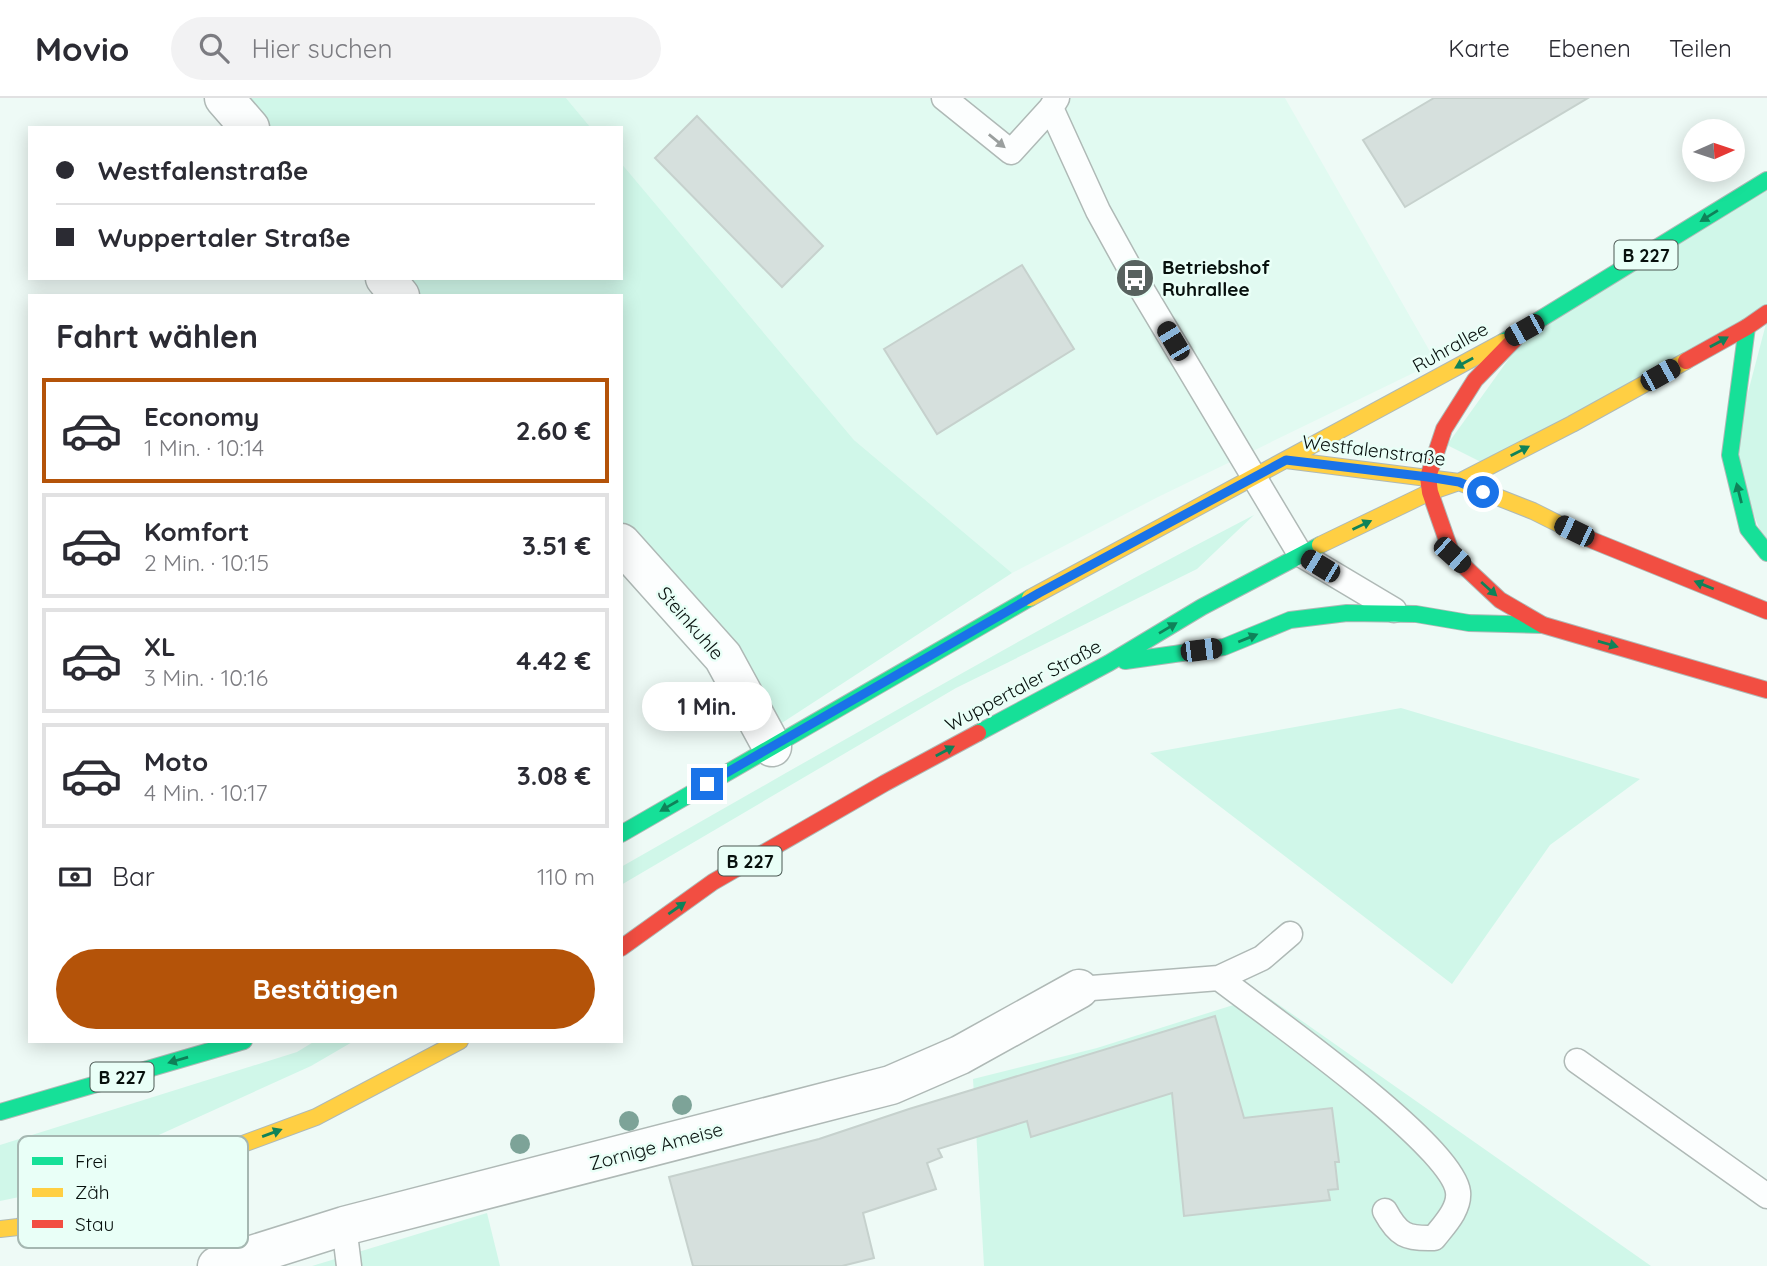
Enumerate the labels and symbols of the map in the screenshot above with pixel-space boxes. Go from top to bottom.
north arrow [1682,119,1745,182]
one-way arrow [989,133,1006,148]
one-way arrow [1699,209,1719,222]
road number: B 227 [1614,240,1678,270]
place label: Betriebshof Ruhrallee [1162,255,1270,301]
bus stop icon: Betriebshof Ruhrallee [1114,257,1156,299]
car [1501,311,1548,349]
street label: Ruhrallee [1408,316,1492,378]
car [1154,318,1193,364]
one-way arrow [1710,336,1729,348]
car [1637,356,1684,394]
one-way arrow [1455,357,1474,369]
street label: Westfalenstraße [1301,429,1447,471]
one-way arrow [1510,445,1529,457]
route start [1467,476,1499,508]
one-way arrow [1733,482,1744,504]
car [1551,512,1598,550]
one-way arrow [1352,519,1372,531]
car [1430,533,1475,577]
car [1297,546,1344,586]
one-way arrow [1693,580,1714,591]
street label: Steinkuhle [653,581,729,665]
one-way arrow [1480,581,1497,597]
one-way arrow [1158,622,1177,634]
one-way arrow [1238,632,1259,643]
street label: Wuppertaler Straße [941,634,1105,736]
car [1179,637,1224,663]
one-way arrow [1597,639,1619,650]
callout: 1 Min. [642,682,772,732]
one-way arrow [935,745,955,756]
route end [691,768,723,800]
one-way arrow [660,800,679,812]
road number: B 227 [718,846,782,876]
one-way arrow [668,901,686,915]
one-way arrow [167,1056,188,1066]
road number: B 227 [90,1062,154,1092]
street label: Zornige Ameise [587,1117,725,1175]
one-way arrow [261,1127,282,1138]
legend [18,1136,248,1248]
text: Frei [75,1149,107,1173]
text: Zäh [75,1180,110,1204]
text: Stau [75,1212,114,1236]

